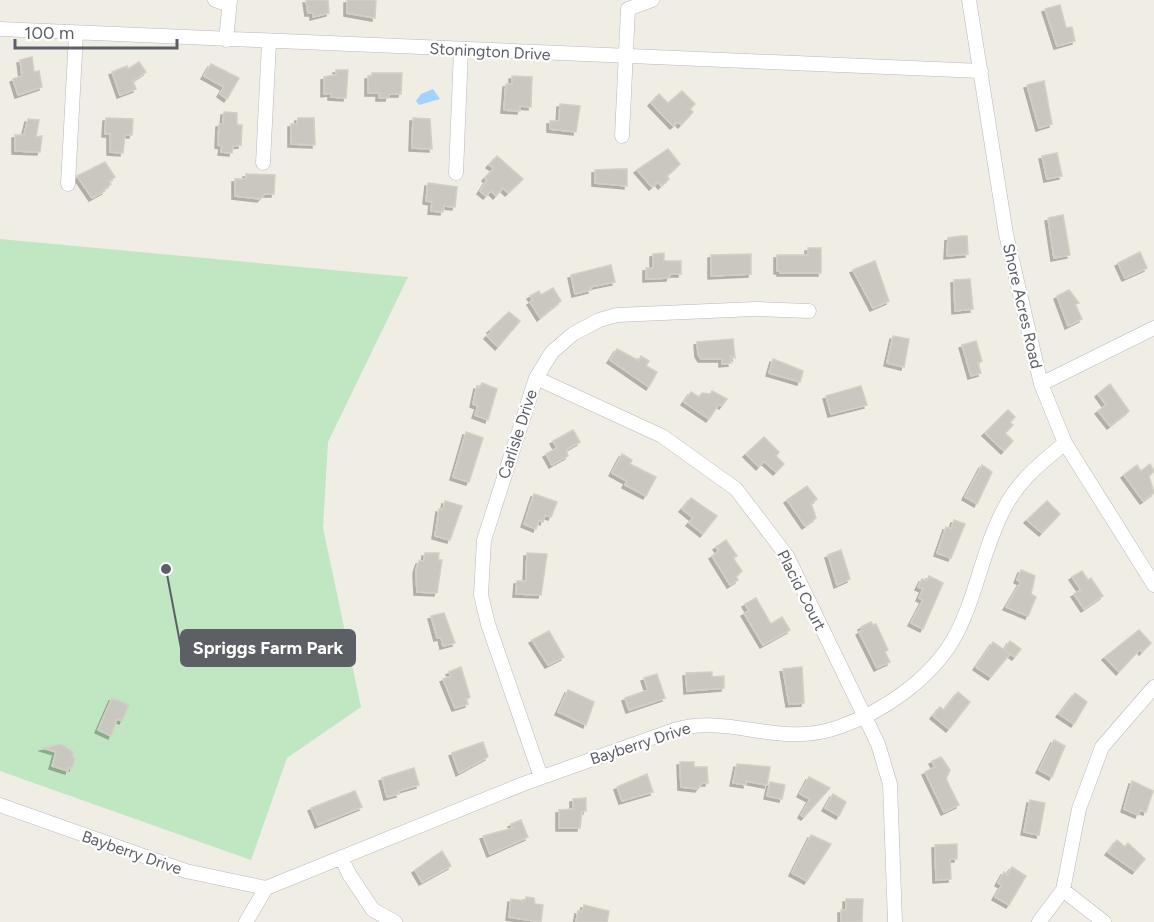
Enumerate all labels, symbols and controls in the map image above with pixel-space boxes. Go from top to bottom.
scale bar [15,12,177,50]
text: 100 m [24,22,74,44]
street label: Stonington Drive [429,39,551,64]
street label: Shore Acres Road [999,242,1046,371]
street label: Carlisle Drive [494,387,541,481]
street label: Placid Court [773,547,830,634]
callout: Spriggs Farm Park [181,630,355,666]
text: Spriggs Farm Park [193,637,344,659]
street label: Bayberry Drive [588,718,693,769]
street label: Bayberry Drive [79,826,185,879]

